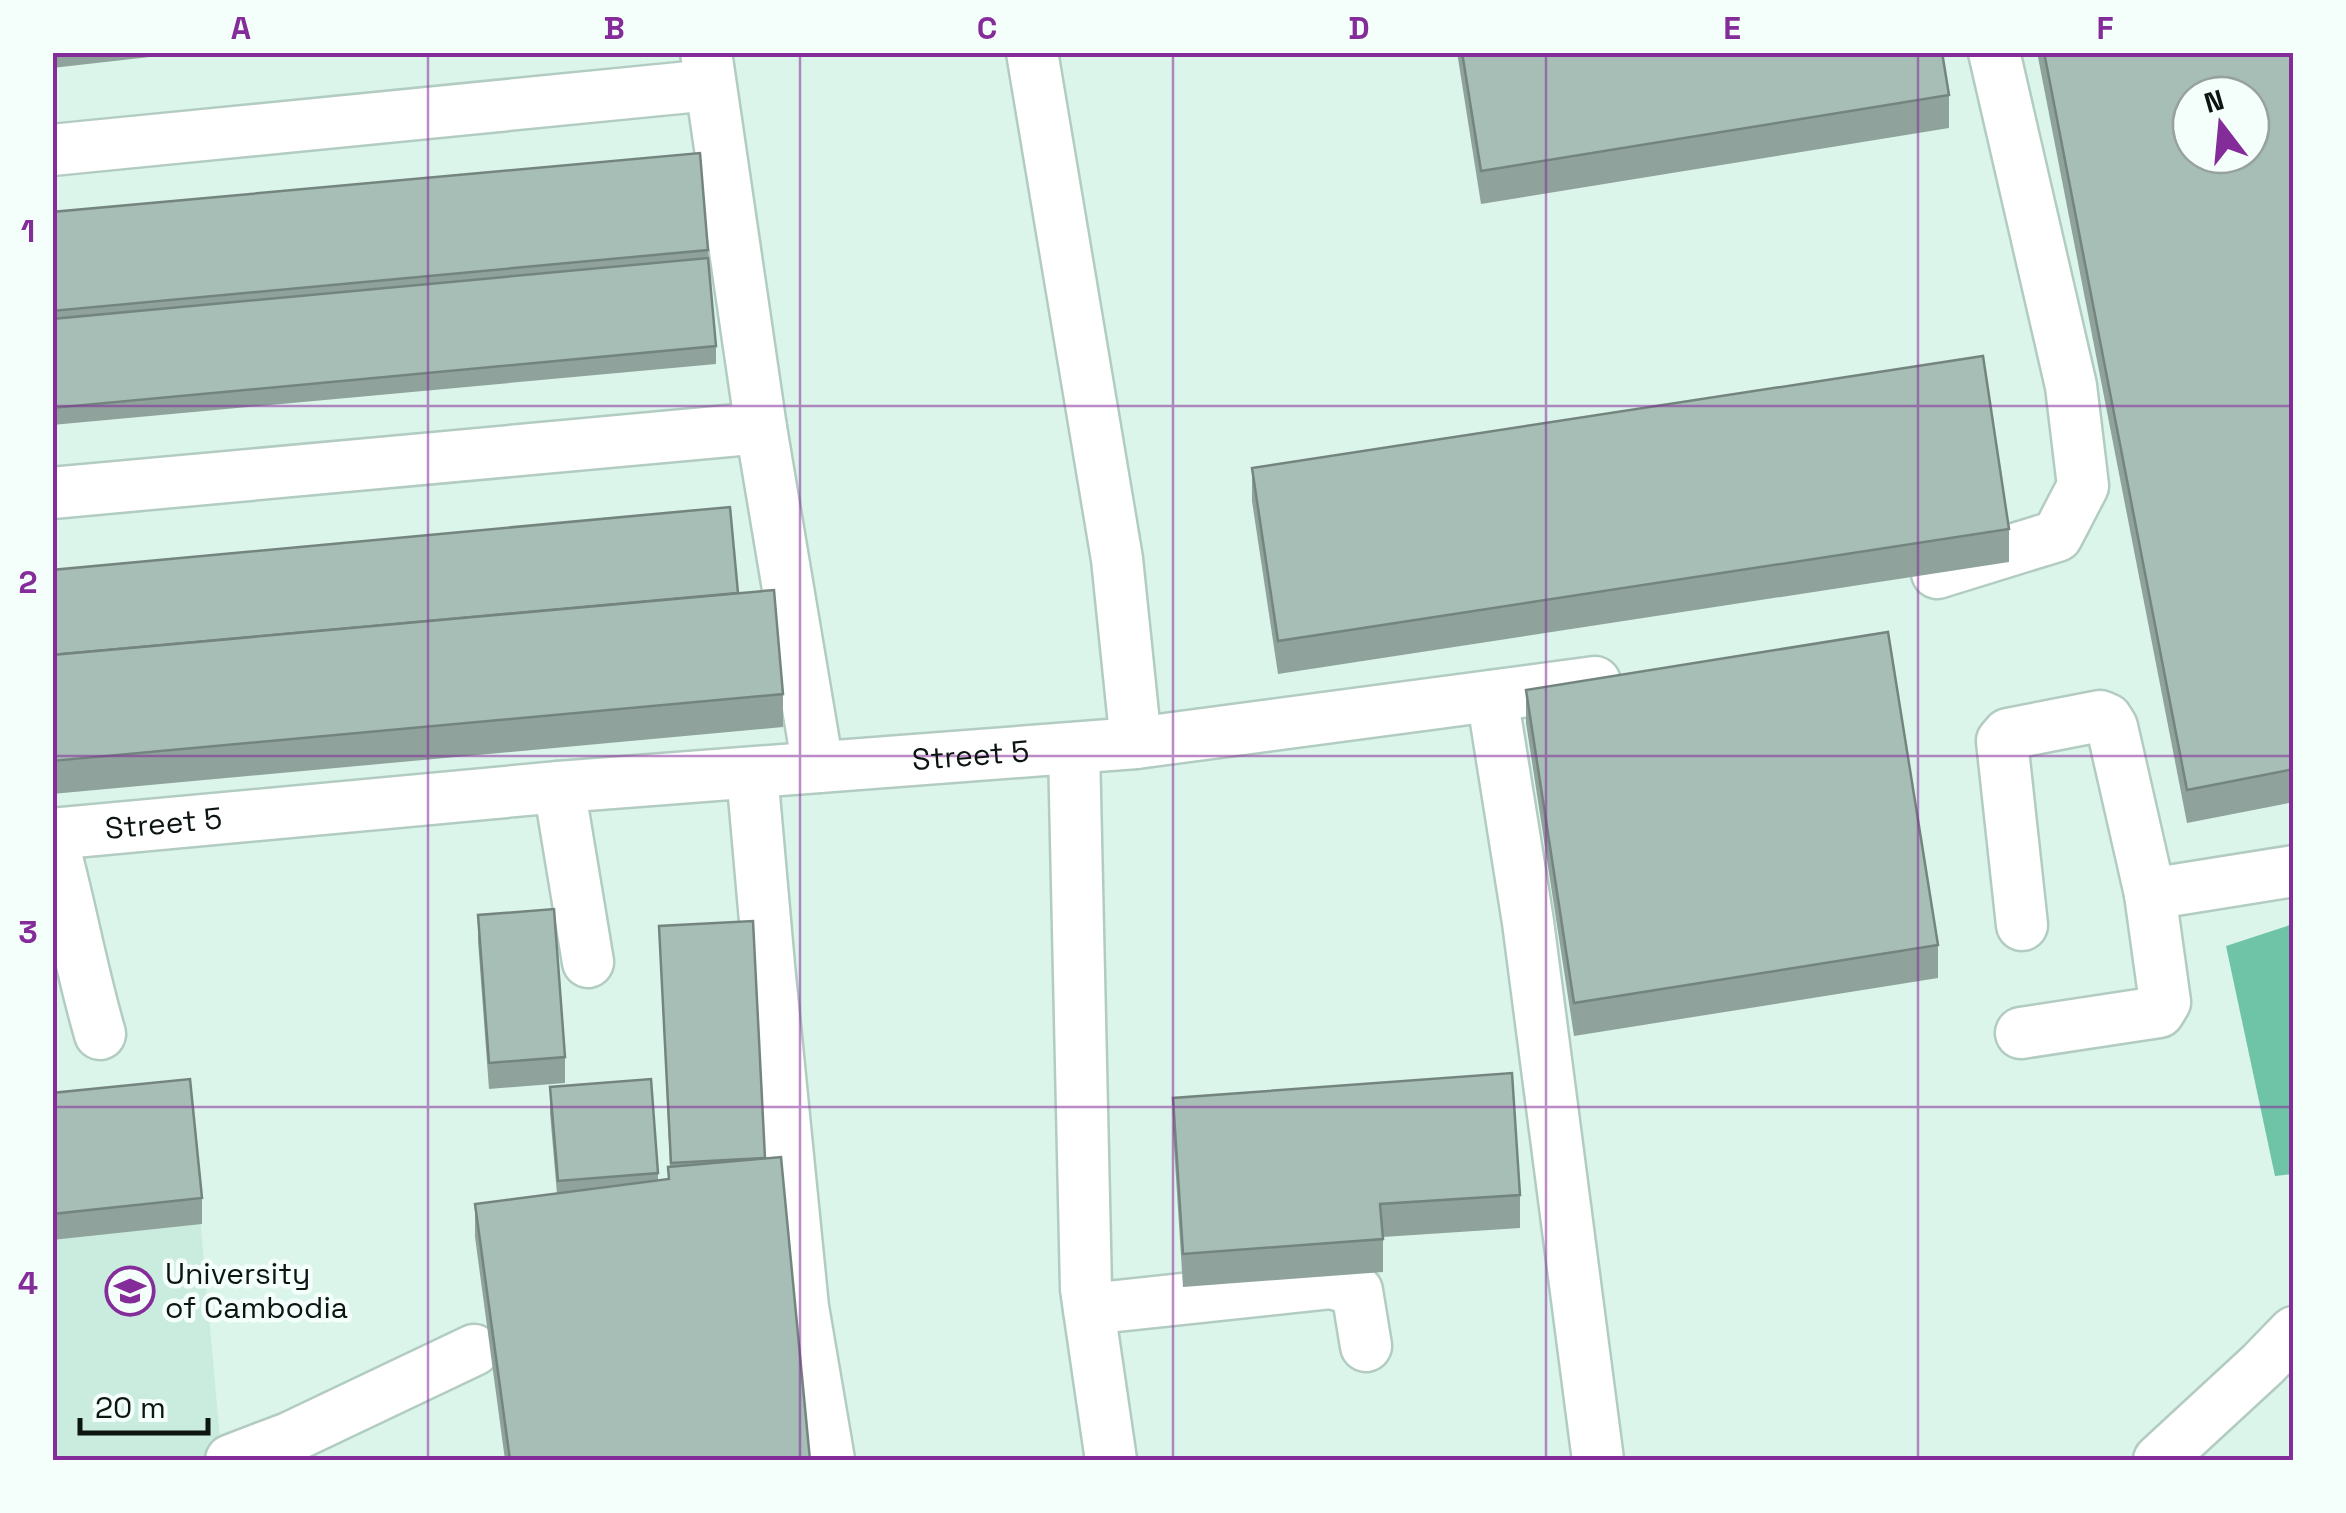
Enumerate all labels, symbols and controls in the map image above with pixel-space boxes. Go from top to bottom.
text: A [231,8,251,48]
text: B [603,8,625,48]
text: C [977,8,997,48]
text: D [1348,8,1370,48]
text: E [1723,8,1741,48]
text: F [2096,8,2114,48]
north arrow [2171,75,2271,175]
text: N [2200,81,2228,121]
text: 1 [21,211,35,251]
text: 2 [18,562,38,602]
street label: Street 5 [911,731,1031,779]
street label: Street 5 [103,798,224,848]
text: 3 [18,912,38,952]
place label: University of Cambodia [165,1254,348,1327]
text: 4 [18,1263,38,1303]
school or university icon: University of Cambodia [104,1265,156,1317]
scale bar [80,1373,208,1435]
text: 20 m [95,1388,166,1427]

